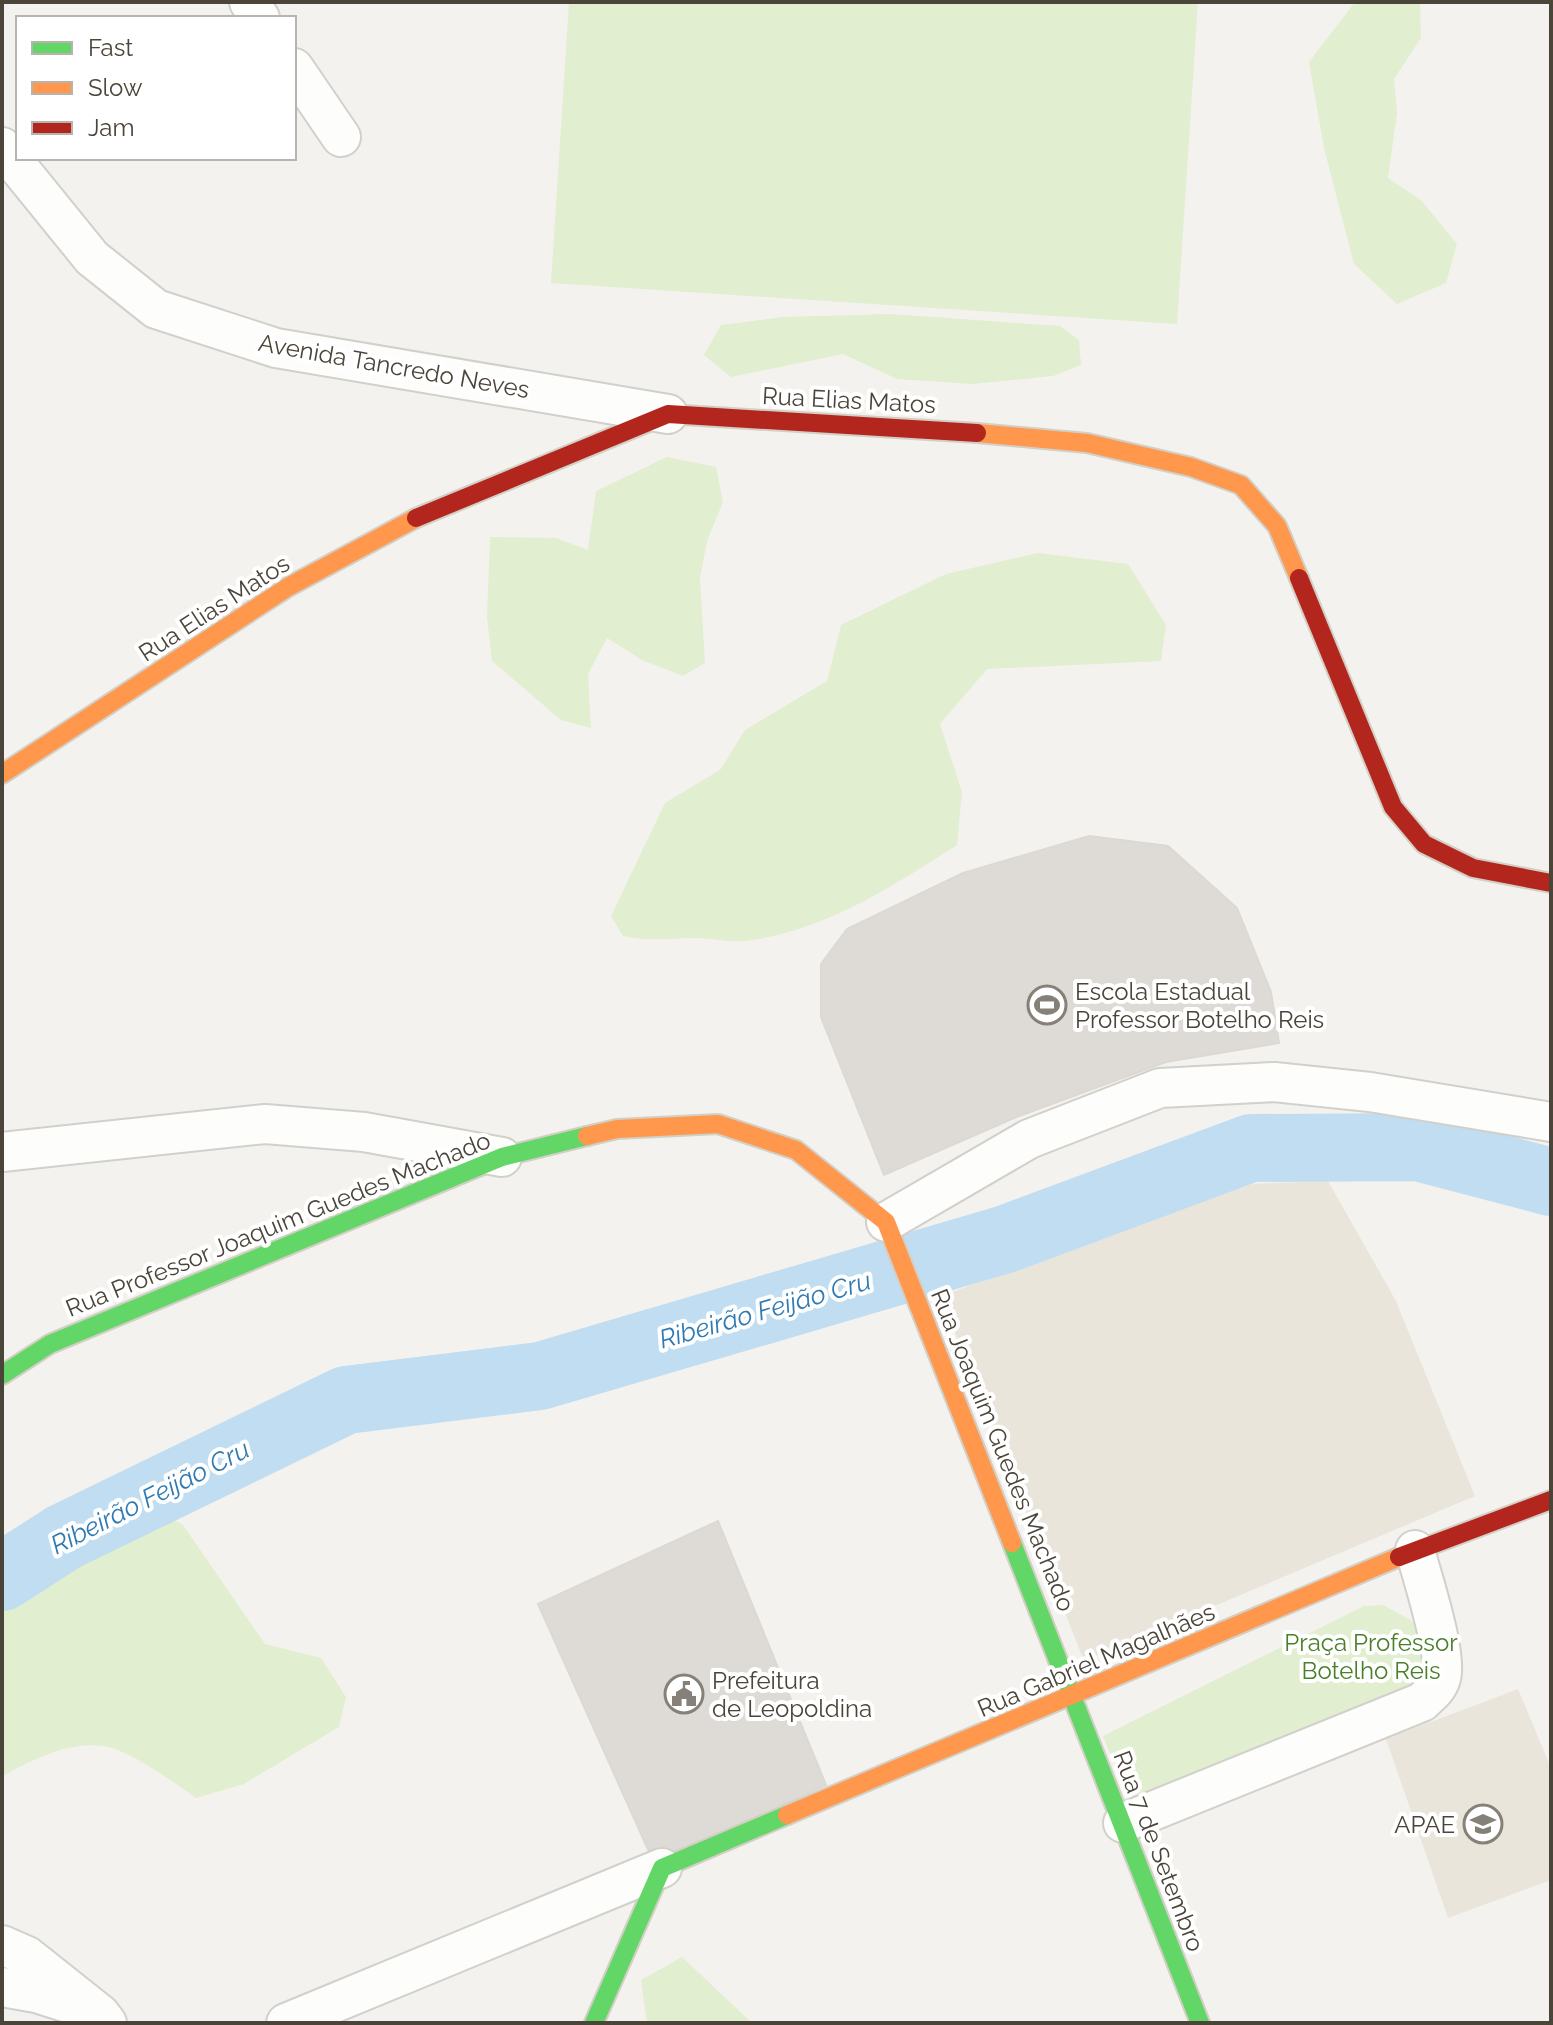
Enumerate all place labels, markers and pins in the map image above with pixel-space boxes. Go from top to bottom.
place label: Escola Estadual Professor Botelho Reis [1075,977,1324,1034]
sports icon: Escola Estadual Professor Botelho Reis [1026,984,1068,1026]
place label: Prefeitura de Leopoldina [712,1666,872,1723]
public building icon: Prefeitura de Leopoldina [663,1673,705,1715]
school or university icon: APAE [1462,1803,1504,1845]
place label: APAE [1394,1810,1455,1839]

